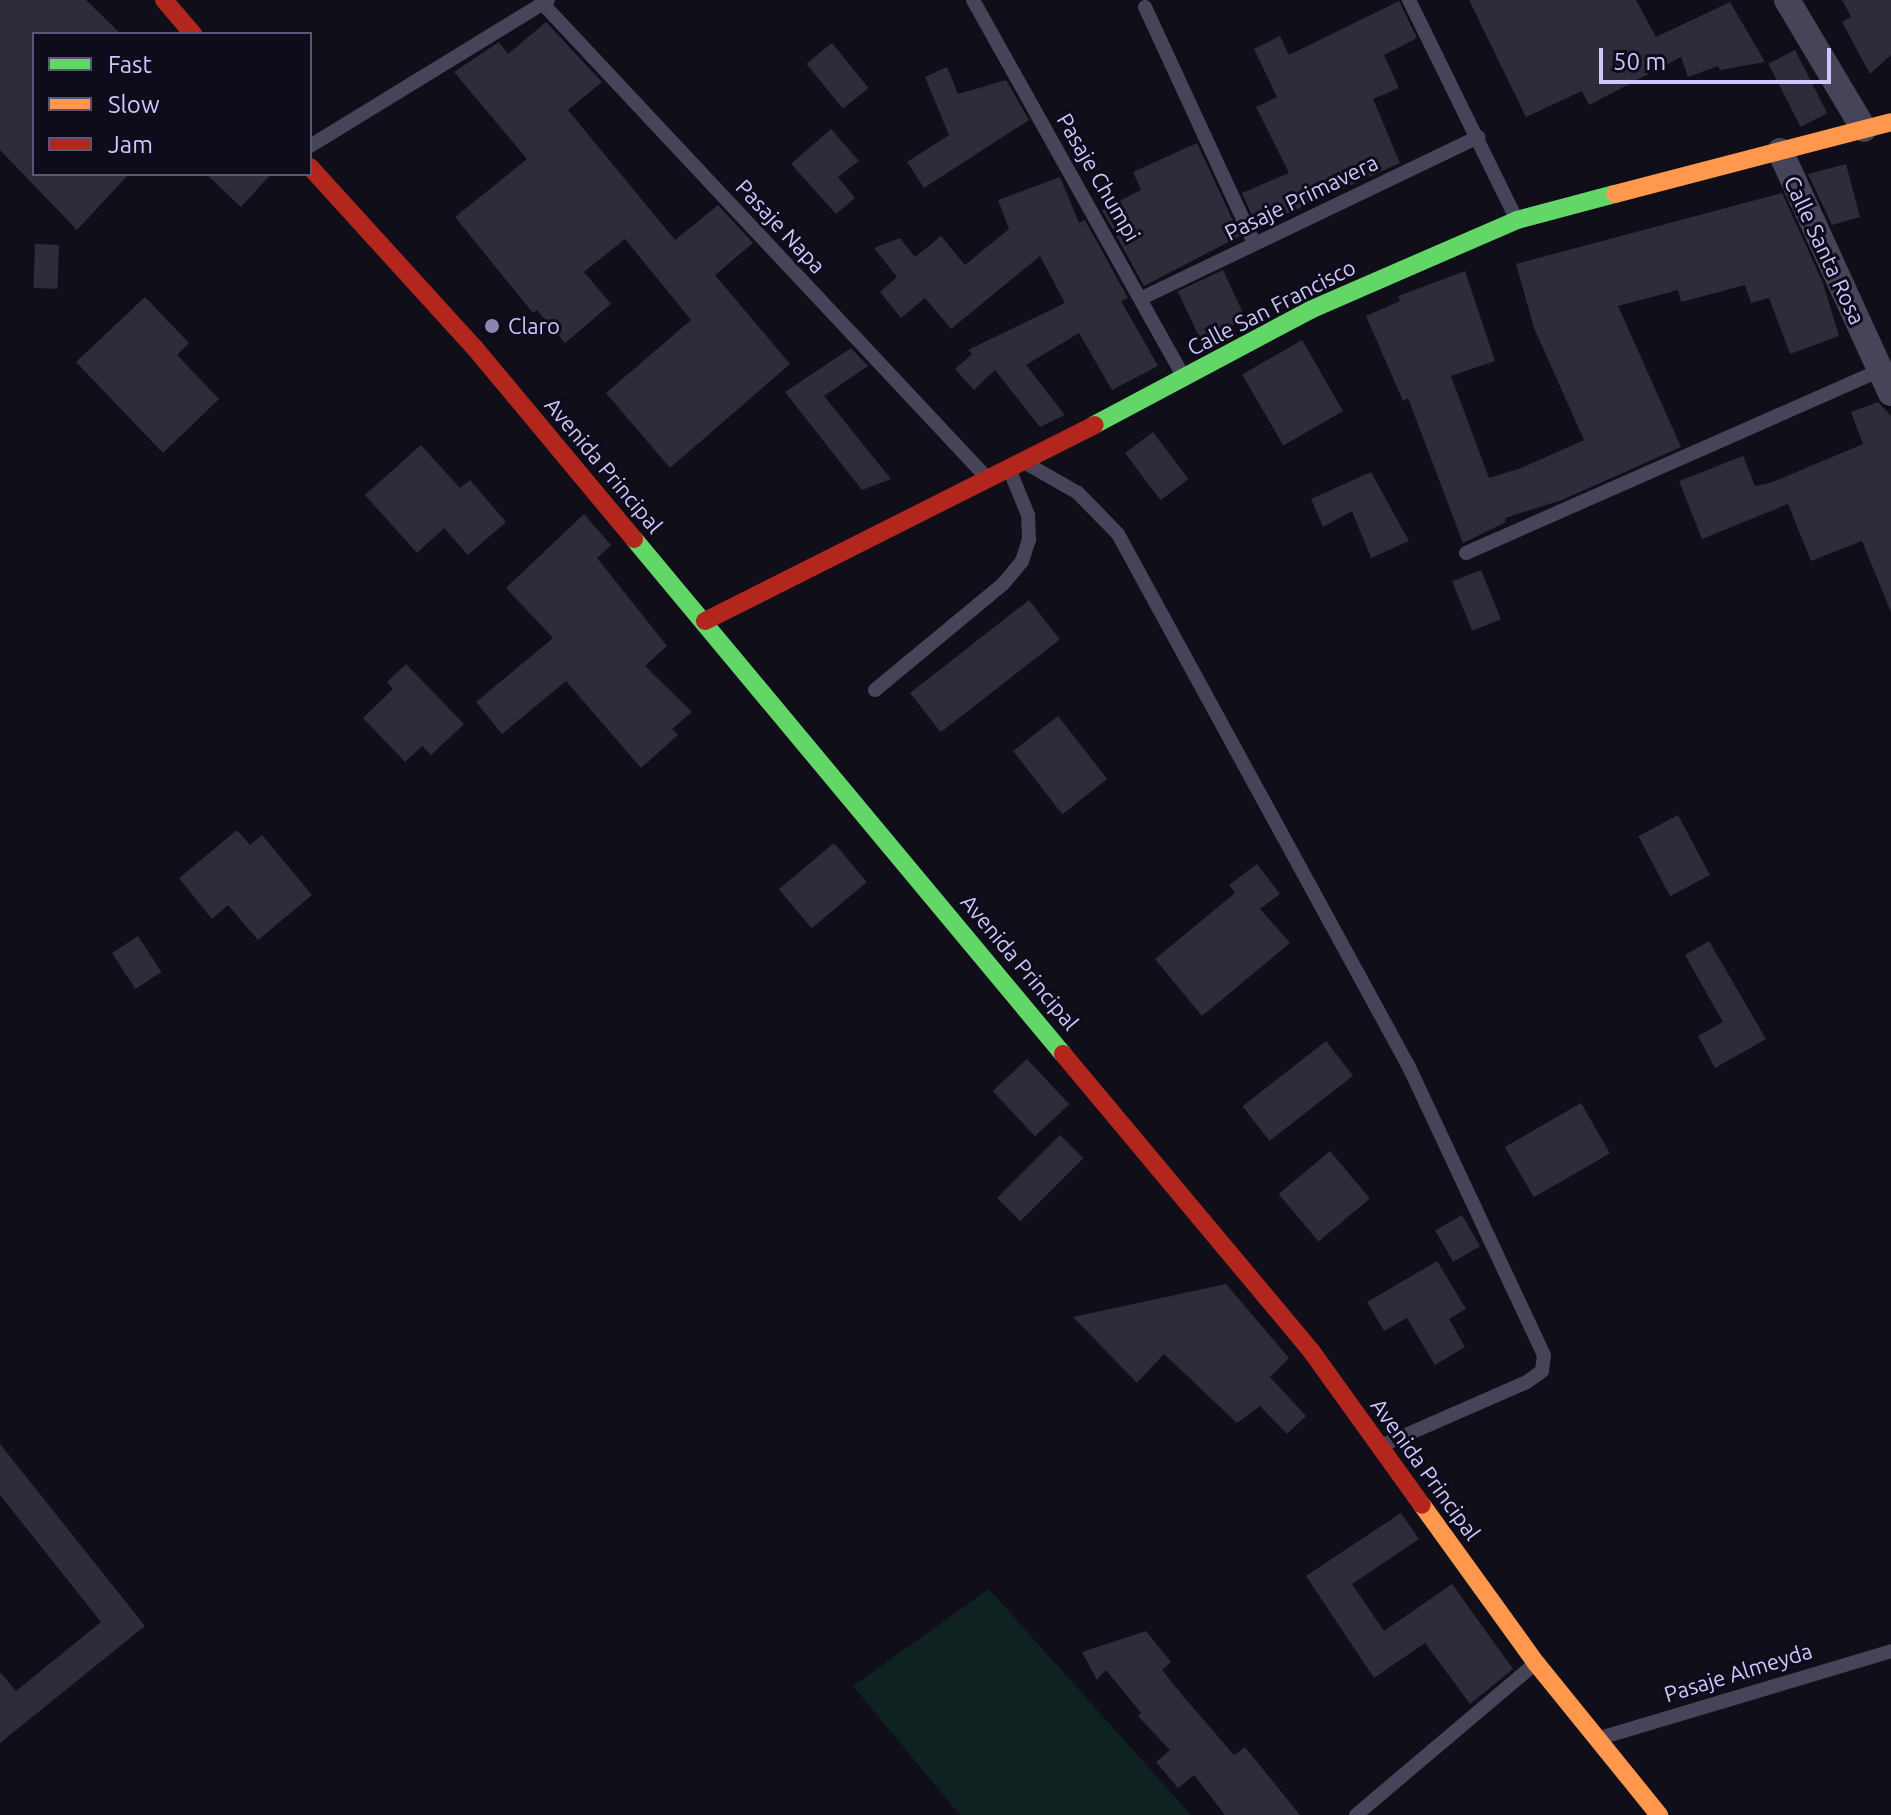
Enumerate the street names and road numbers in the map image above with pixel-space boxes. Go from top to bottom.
street label: Pasaje Chumpi [1052,108,1146,246]
street label: Pasaje Primavera [1220,148,1382,246]
street label: Calle Santa Rosa [1779,171,1871,329]
street label: Pasaje Napa [731,174,831,278]
street label: Calle San Francisco [1182,253,1360,361]
street label: Avenida Principal [540,392,668,538]
street label: Avenida Principal [956,889,1084,1035]
street label: Avenida Principal [1366,1393,1486,1545]
street label: Pasaje Almeyda [1661,1637,1815,1707]

